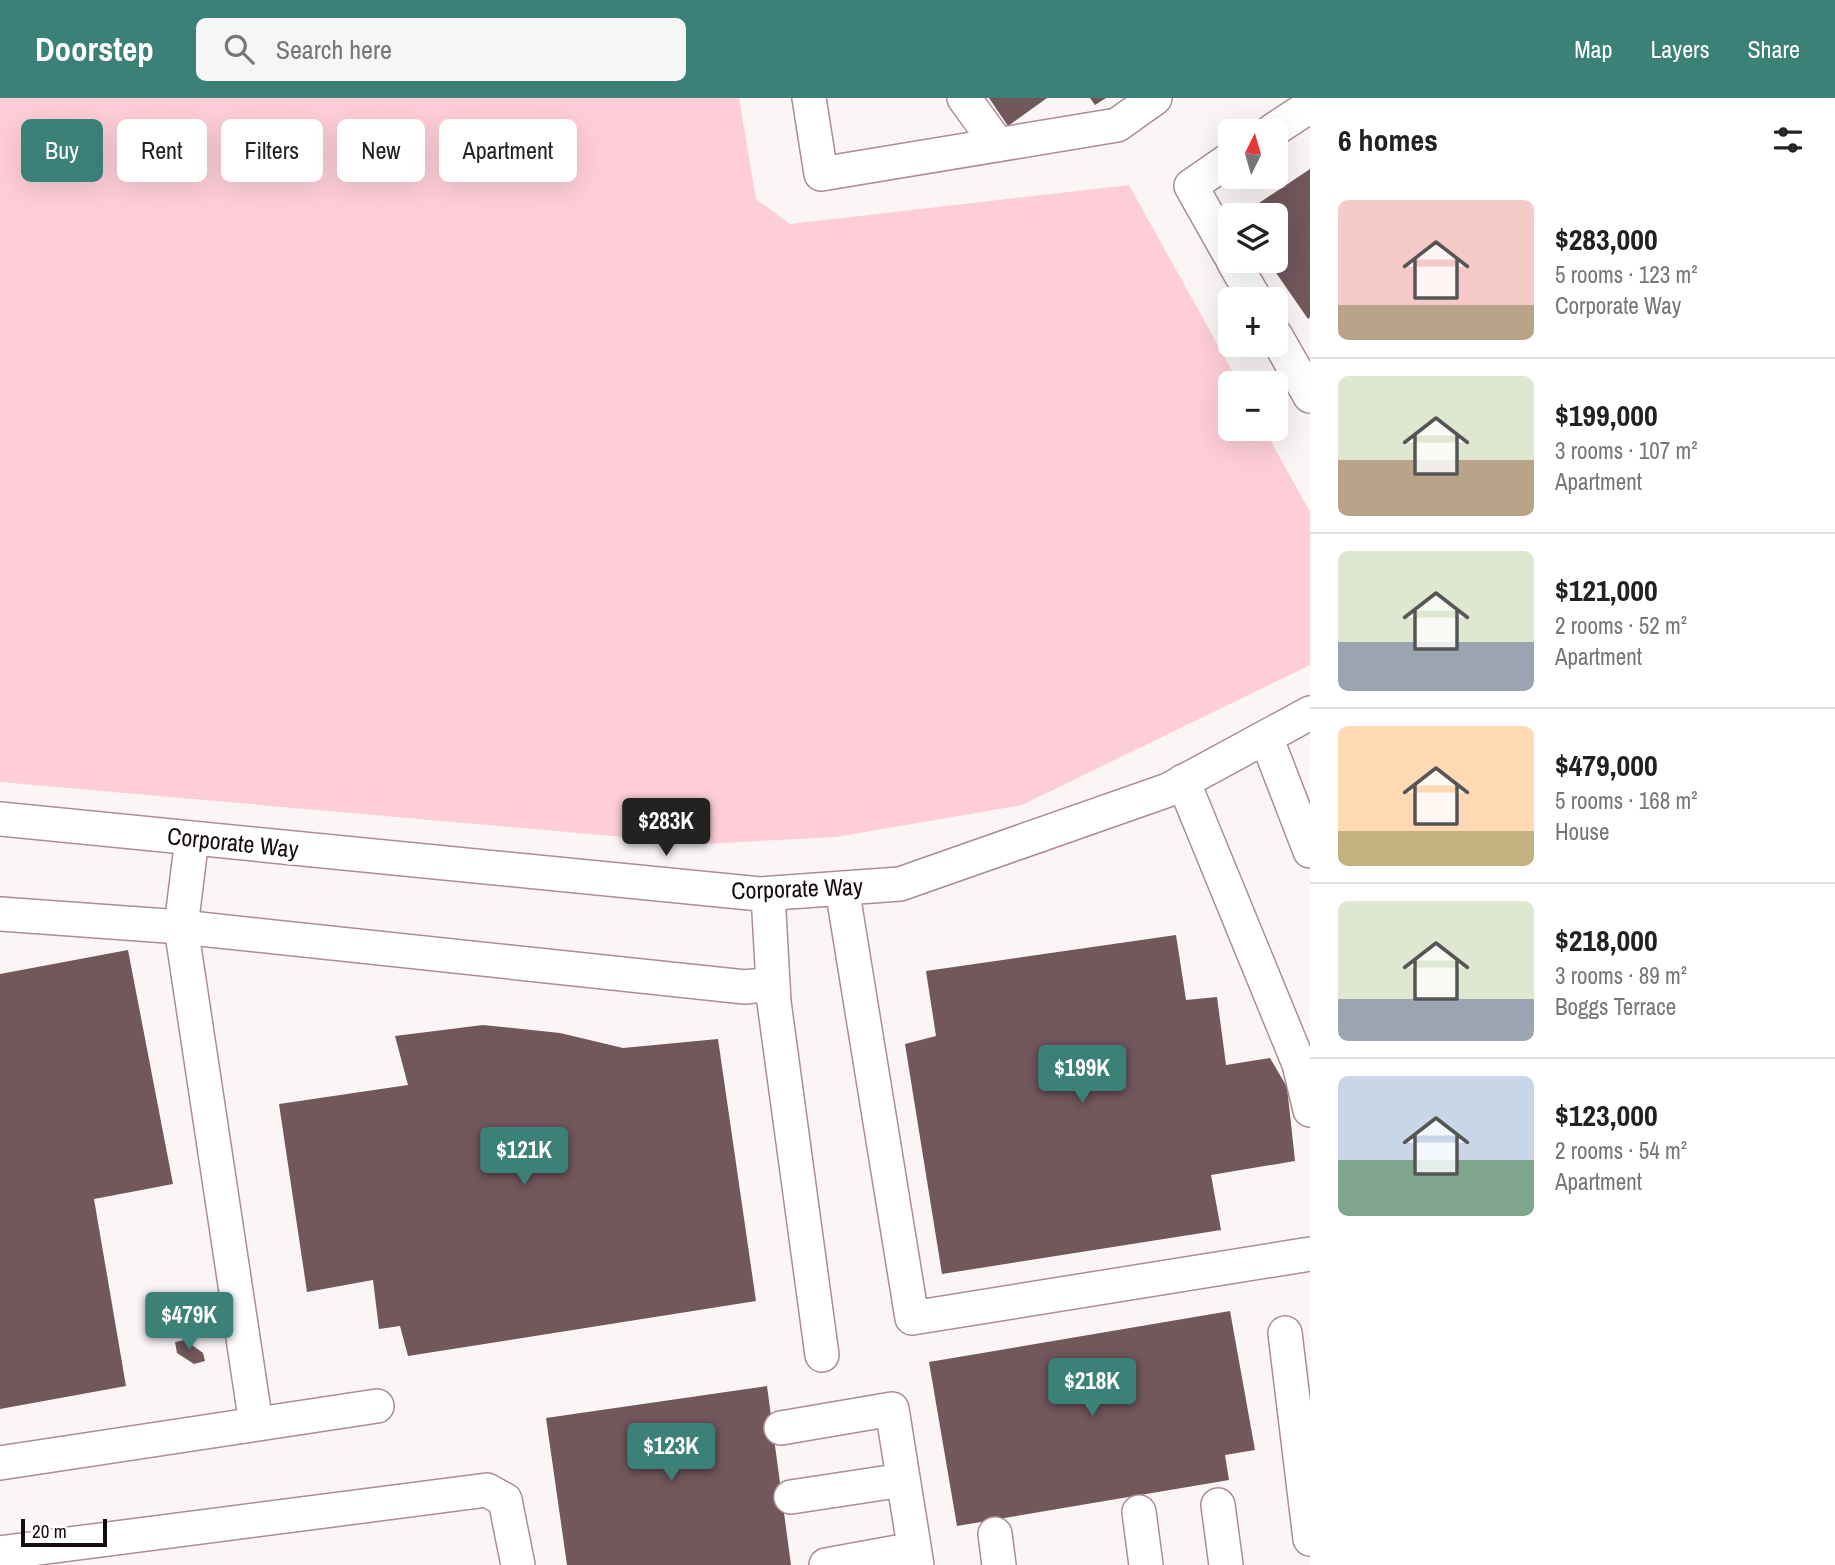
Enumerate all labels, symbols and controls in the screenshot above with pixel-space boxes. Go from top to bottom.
search box [196,18,686,81]
text: Doorstep [35,27,154,71]
icon: search [220,30,258,68]
text: Search here [276,32,392,67]
text: Map [1574,33,1612,65]
text: Layers [1650,33,1709,65]
text: Share [1747,33,1800,65]
chip: Buy [21,119,103,182]
chip: Rent [117,119,207,182]
chip: Filters [221,119,323,182]
chip: New [337,119,425,182]
chip: Apartment [439,119,577,182]
north arrow [1218,119,1288,189]
map controls [1218,119,1288,441]
text: 6 homes [1338,120,1438,160]
icon: filters [1769,121,1807,159]
button: layers [1218,203,1288,273]
text: $283,000 [1555,219,1658,259]
icon: home [1394,228,1478,312]
text: 5 rooms · 123 m² [1555,259,1698,290]
button: + [1218,287,1288,357]
text: Corporate Way [1555,290,1681,321]
button: − [1218,371,1288,441]
text: $199,000 [1555,395,1658,435]
icon: home [1394,404,1478,488]
text: 3 rooms · 107 m² [1555,435,1698,466]
text: Apartment [1555,466,1642,497]
text: $121,000 [1555,570,1658,610]
icon: home [1394,579,1478,663]
text: 2 rooms · 52 m² [1555,610,1687,641]
text: Apartment [1555,641,1642,672]
text: $479,000 [1555,745,1658,785]
icon: home [1394,754,1478,838]
text: 5 rooms · 168 m² [1555,785,1698,816]
pin: $283K [617,798,715,858]
text: $283K [638,805,694,836]
text: House [1555,816,1610,847]
street label: Corporate Way [166,819,300,865]
street label: Corporate Way [731,870,863,906]
text: $218,000 [1555,920,1658,960]
icon: home [1394,929,1478,1013]
text: 3 rooms · 89 m² [1555,960,1687,991]
text: Boggs Terrace [1555,991,1676,1022]
pin: $199K [1033,1046,1131,1105]
text: $199K [1054,1052,1110,1083]
text: $123,000 [1555,1095,1658,1135]
icon: home [1394,1104,1478,1188]
pin: $121K [475,1128,573,1187]
text: $121K [496,1134,552,1165]
text: 2 rooms · 54 m² [1555,1135,1687,1166]
text: Apartment [1555,1166,1642,1197]
pin: $479K [140,1292,238,1352]
text: $479K [161,1299,217,1330]
pin: $218K [1043,1358,1141,1418]
text: $218K [1064,1365,1120,1396]
pin: $123K [622,1424,720,1483]
text: $123K [643,1430,699,1461]
scale bar [21,1516,107,1548]
text: 20 m [32,1518,67,1544]

